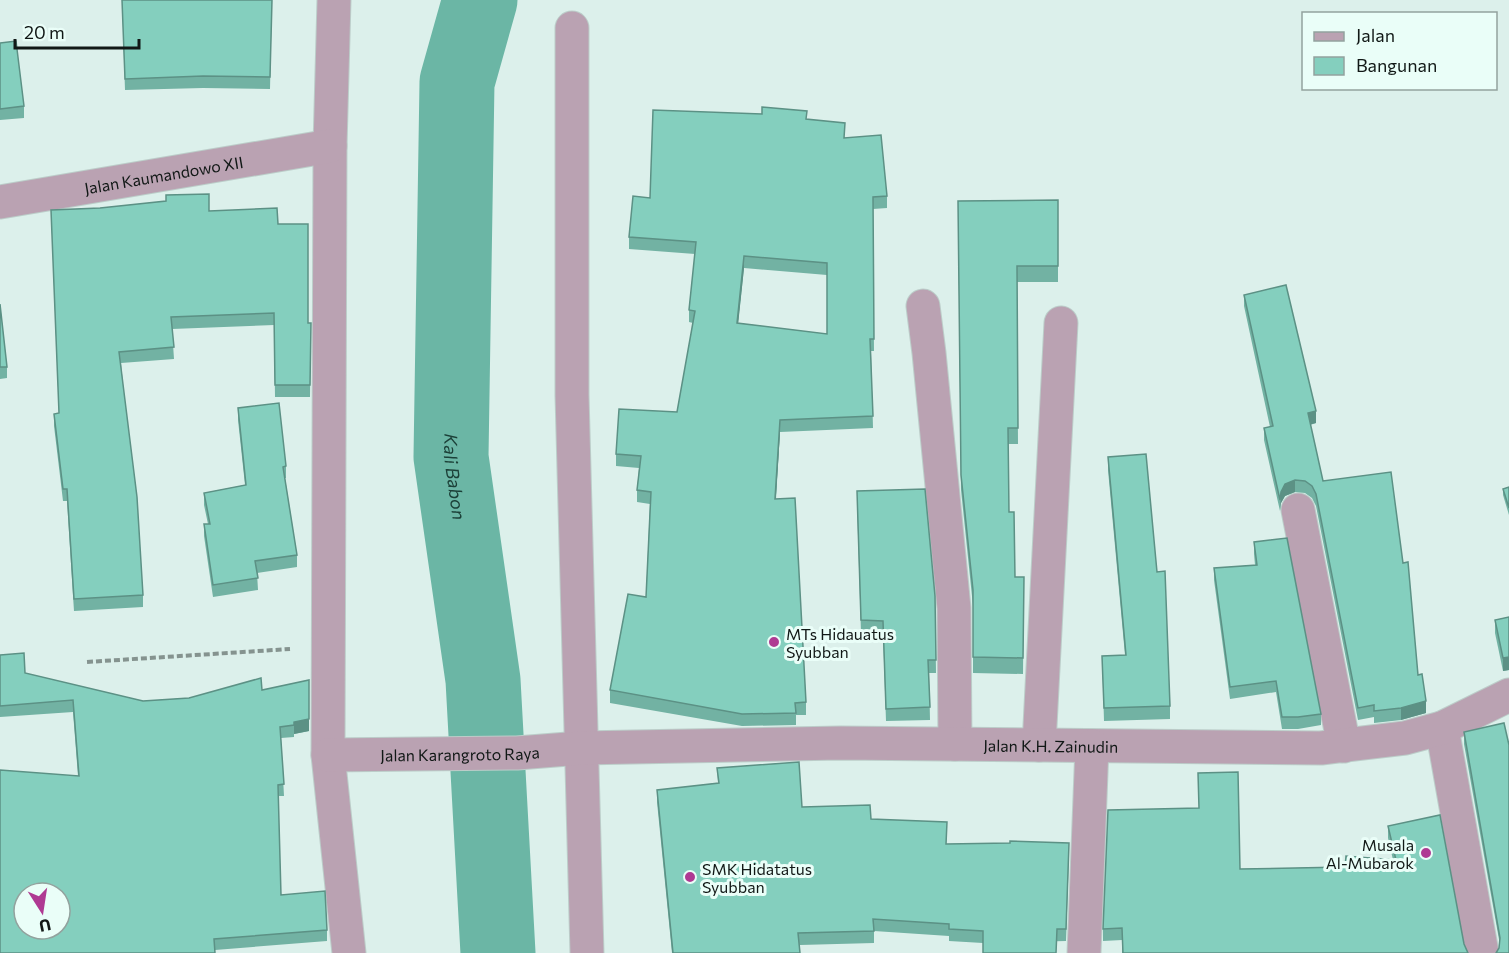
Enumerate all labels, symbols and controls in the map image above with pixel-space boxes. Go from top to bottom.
scale bar [15,12,140,50]
legend [1302,12,1497,90]
text: 20 m [24,21,65,43]
text: Jalan [1356,24,1395,46]
text: Bangunan [1356,54,1437,76]
street label: Jalan Kaumandowo XII [83,151,245,197]
water label: Kali Babon [440,433,471,521]
place label: MTs Hidauatus Syubban [786,624,894,661]
marker: MTs Hidauatus Syubban [767,635,781,649]
street label: Jalan K.H. Zainudin [983,735,1118,755]
street label: Jalan Karangroto Raya [380,742,540,764]
place label: Musala Al-Mubarok [1326,835,1414,872]
marker: Musala Al-Mubarok [1419,846,1433,860]
place label: SMK Hidatatus Syubban [702,859,812,896]
marker: SMK Hidatatus Syubban [683,870,697,884]
north arrow [12,881,72,941]
text: U [38,916,53,937]

